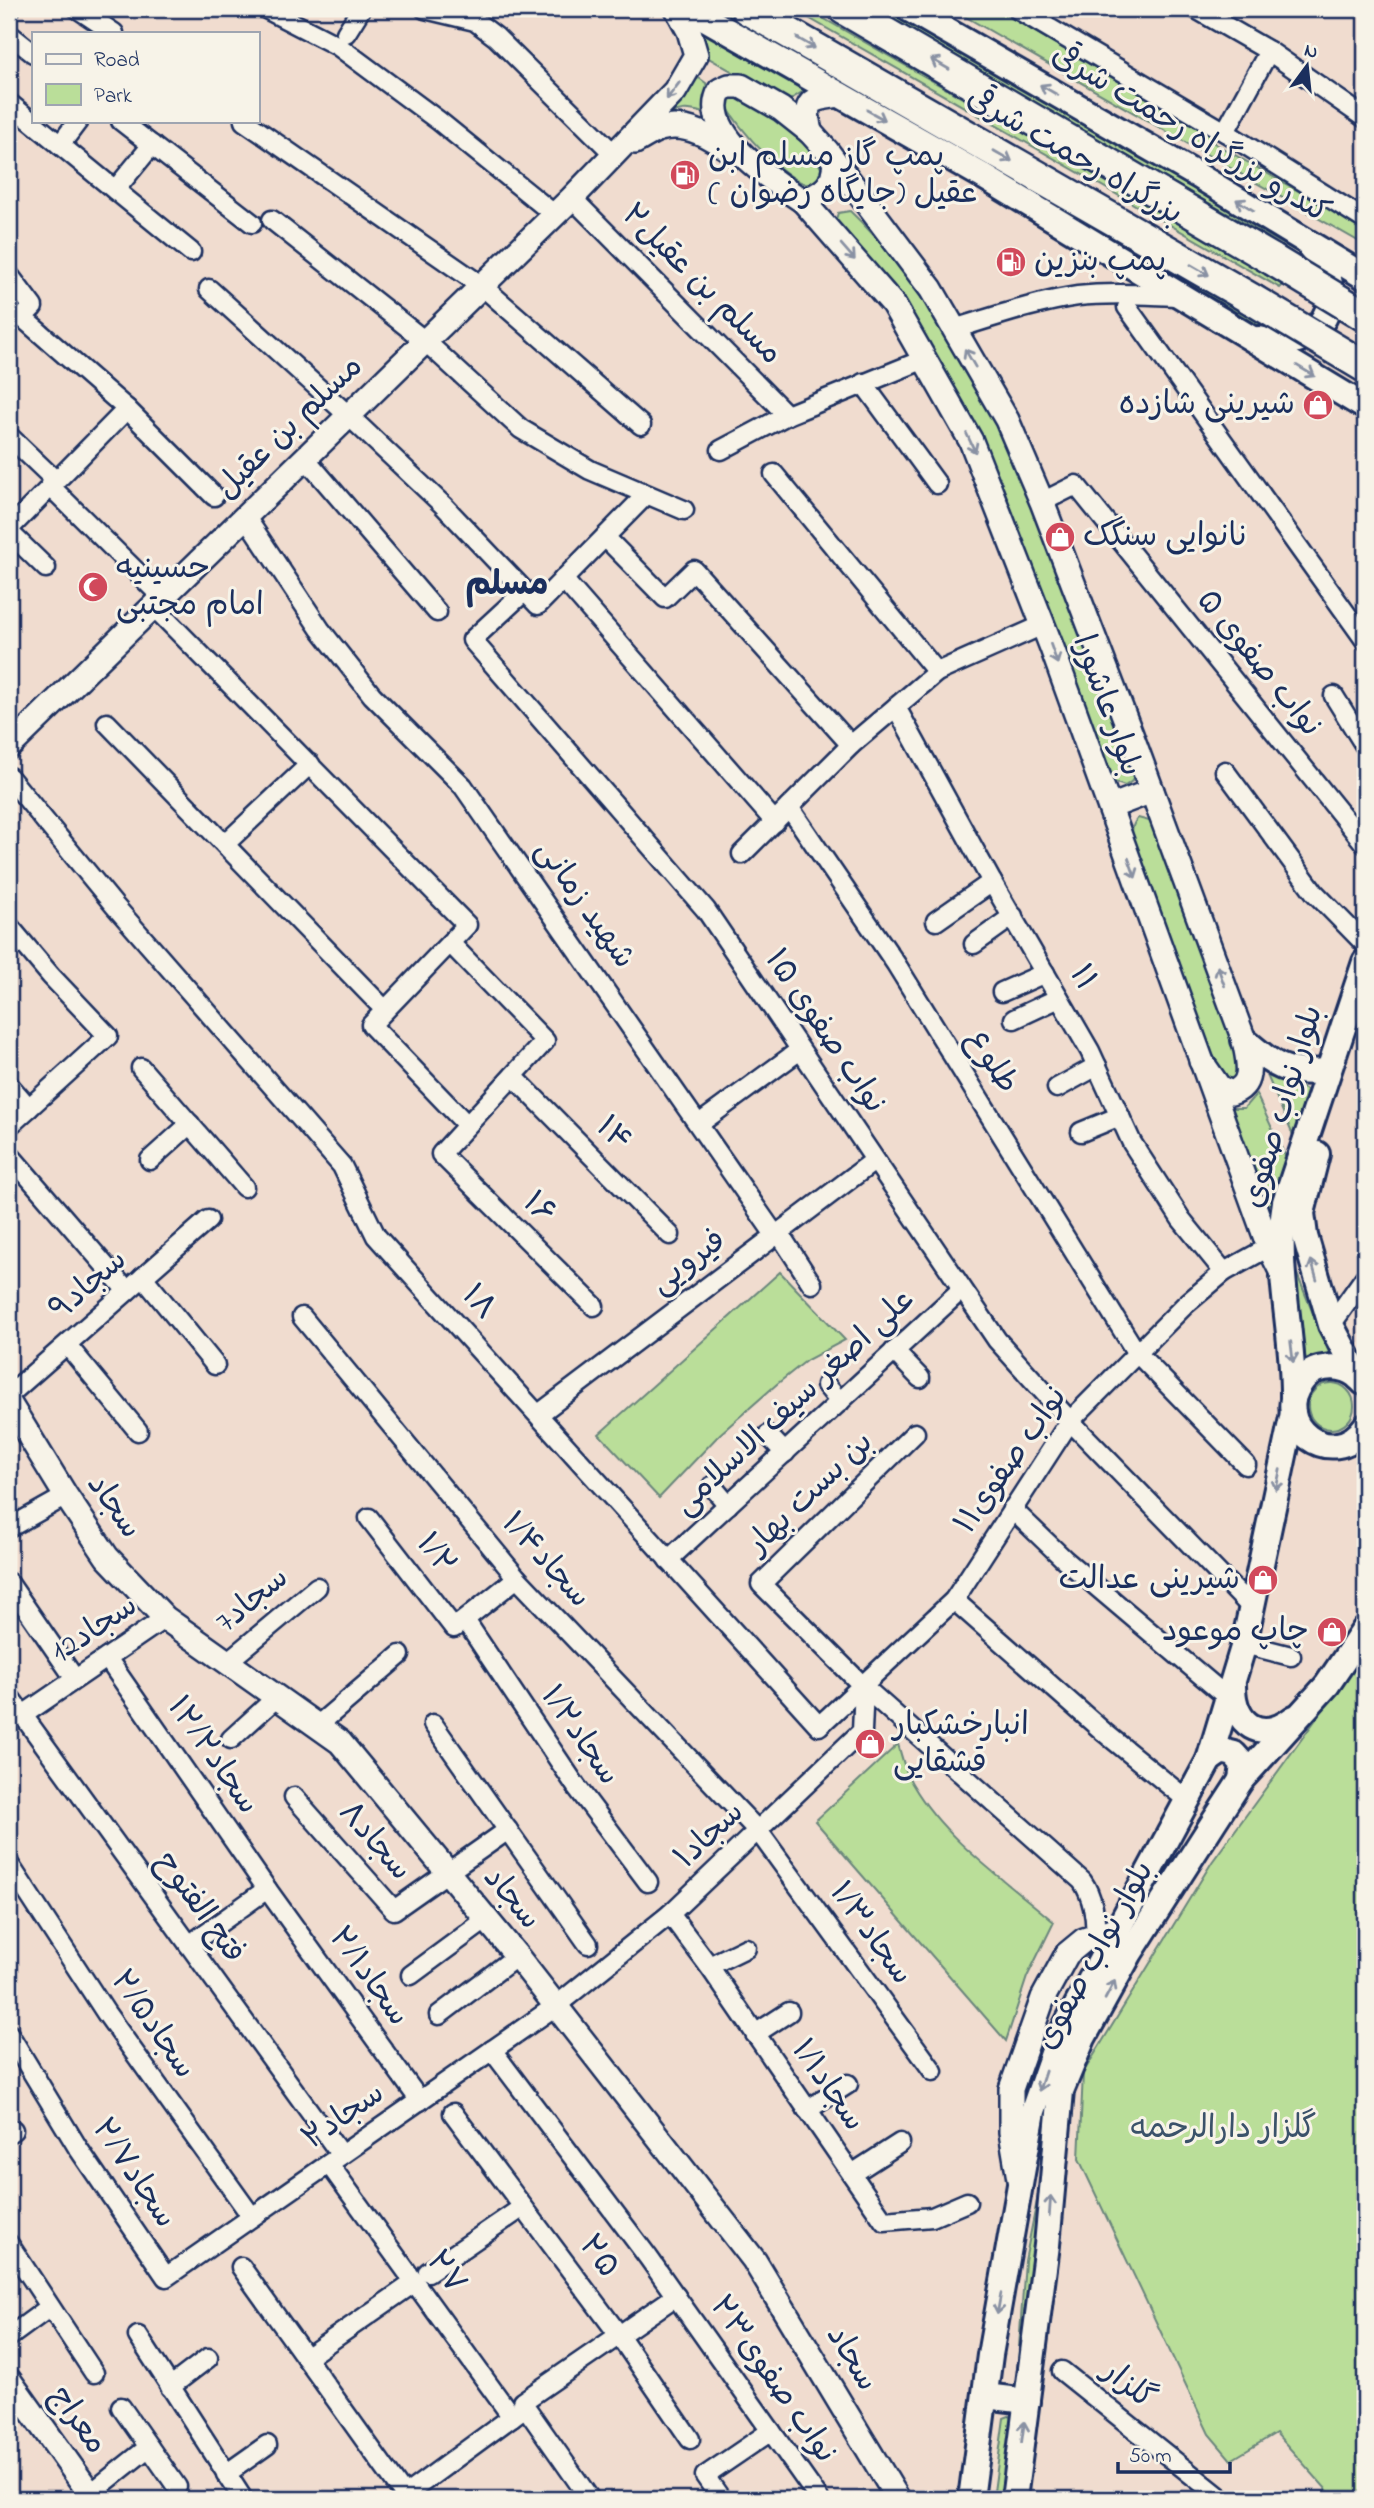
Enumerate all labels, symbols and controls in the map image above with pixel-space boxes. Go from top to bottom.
legend [32,32,259,122]
north arrow [1272,32,1342,102]
one-way arrow [795,37,816,50]
street label: کندرو بزرگراه رحمت شرقی [1044,37,1336,233]
text: N [1301,37,1321,67]
text: Road [94,46,140,76]
one-way arrow [930,57,950,71]
street label: بزرگراه رحمت شرقی [959,80,1189,234]
one-way arrow [666,81,680,100]
text: Park [94,82,133,112]
one-way arrow [1039,82,1059,96]
one-way arrow [866,108,886,122]
place label: پمپ گاز مسلم ابن عقیل (جایگاه رضوان ) [708,134,978,218]
one-way arrow [993,149,1013,163]
fuel station icon: پمپ گاز مسلم ابن عقیل (جایگاه رضوان ) [668,158,702,192]
street label: مسلم بن عقیل۲ [609,193,793,377]
one-way arrow [1235,197,1255,211]
place label: پمپ بنزین [1034,239,1166,286]
one-way arrow [840,243,856,261]
fuel station icon: پمپ بنزین [994,245,1028,279]
one-way arrow [1190,263,1210,277]
street label: مسلم بن عقیل [205,345,375,511]
one-way arrow [963,348,977,368]
one-way arrow [1296,365,1316,379]
place label: شیرینی شازده [1119,382,1295,429]
shop icon: شیرینی شازده [1301,388,1335,422]
one-way arrow [965,432,978,453]
place label: نانوایی سنگک [1083,514,1248,561]
shop icon: نانوایی سنگک [1043,520,1077,554]
place label: حسینیه امام مجتبی [116,546,264,630]
district label: مسلم [466,562,548,610]
mosque icon: حسینیه امام مجتبی [76,570,110,604]
street label: نواب صفوی ۵ [1184,580,1332,748]
street label: بلوار عاشورا [1059,629,1153,783]
one-way arrow [1049,643,1061,665]
street label: شهید زمانی [522,831,646,979]
one-way arrow [1127,857,1139,879]
street label: نواب صفوی ۱۵ [752,940,896,1124]
street label: ۱۱ [1056,956,1108,1000]
one-way arrow [1214,966,1226,988]
street label: بلوار نواب صفوی [1231,1000,1337,1214]
street label: طلوع [953,1020,1029,1104]
street label: ۱۴ [584,1106,642,1164]
street label: ۱۶ [510,1181,566,1237]
street label: فیرویی [641,1219,737,1307]
street label: ۹سجاد [40,1239,138,1333]
one-way arrow [1307,1259,1320,1281]
street label: ۱۸ [449,1275,507,1331]
street label: علی اصغر سیف الاسلامی [664,1278,926,1528]
one-way arrow [1285,1340,1298,1362]
street label: ۱۱نواب صفوی [944,1377,1080,1545]
street label: بن بست بهار [735,1421,885,1569]
street label: سجاد [74,1465,152,1549]
one-way arrow [1271,1468,1284,1491]
street label: ۱/۴سجاد [489,1502,601,1620]
street label: ۱/۲ [403,1524,467,1586]
street label: 7سجاد [206,1556,300,1646]
place label: شیرینی عدالت [1059,1557,1240,1604]
shop icon: شیرینی عدالت [1246,1563,1280,1597]
street label: 12سجاد [42,1584,148,1676]
place label: چاپ موعود [1162,1609,1309,1656]
shop icon: چاپ موعود [1315,1615,1349,1649]
street label: ۱/۲سجاد [527,1676,631,1796]
street label: ۱۲/۲سجاد [154,1687,270,1825]
place label: انبارخشکبار قشقایی [890,1703,1029,1787]
shop icon: انبارخشکبار قشقایی [853,1727,887,1761]
street label: ۱سجاد [664,1791,756,1881]
street label: ۸سجاد [326,1792,422,1892]
street label: فتح الفتوح [142,1842,256,1974]
street label: بلوار نواب صفوی [1025,1853,1167,2059]
street label: سجاد [471,1857,551,1941]
street label: ۱/۳سجاد [816,1873,924,1995]
street label: ۲/۱سجاد [316,1917,420,2037]
street label: ۲/۵سجاد [97,1961,207,2089]
one-way arrow [1103,1980,1117,2001]
street label: ۱/۱سجاد [778,2030,876,2142]
one-way arrow [1035,2070,1048,2092]
street label: ۲سجاد [293,2071,395,2163]
park label: گلزار دارالرحمه [1129,2106,1317,2153]
street label: سجاد۲/۷ [79,2109,187,2239]
one-way arrow [1044,2195,1057,2218]
street label: ۲۵ [566,2225,630,2289]
street label: ۲۷ [413,2241,477,2305]
street label: ۲۳نواب صفوی [697,2286,847,2474]
one-way arrow [992,2292,1005,2315]
street label: سجاد [813,2317,889,2401]
street label: گلزار [1089,2348,1165,2422]
street label: معراج [36,2377,118,2465]
one-way arrow [1016,2421,1029,2443]
scale bar [1118,2431,1230,2475]
text: 50 m [1129,2442,1172,2472]

